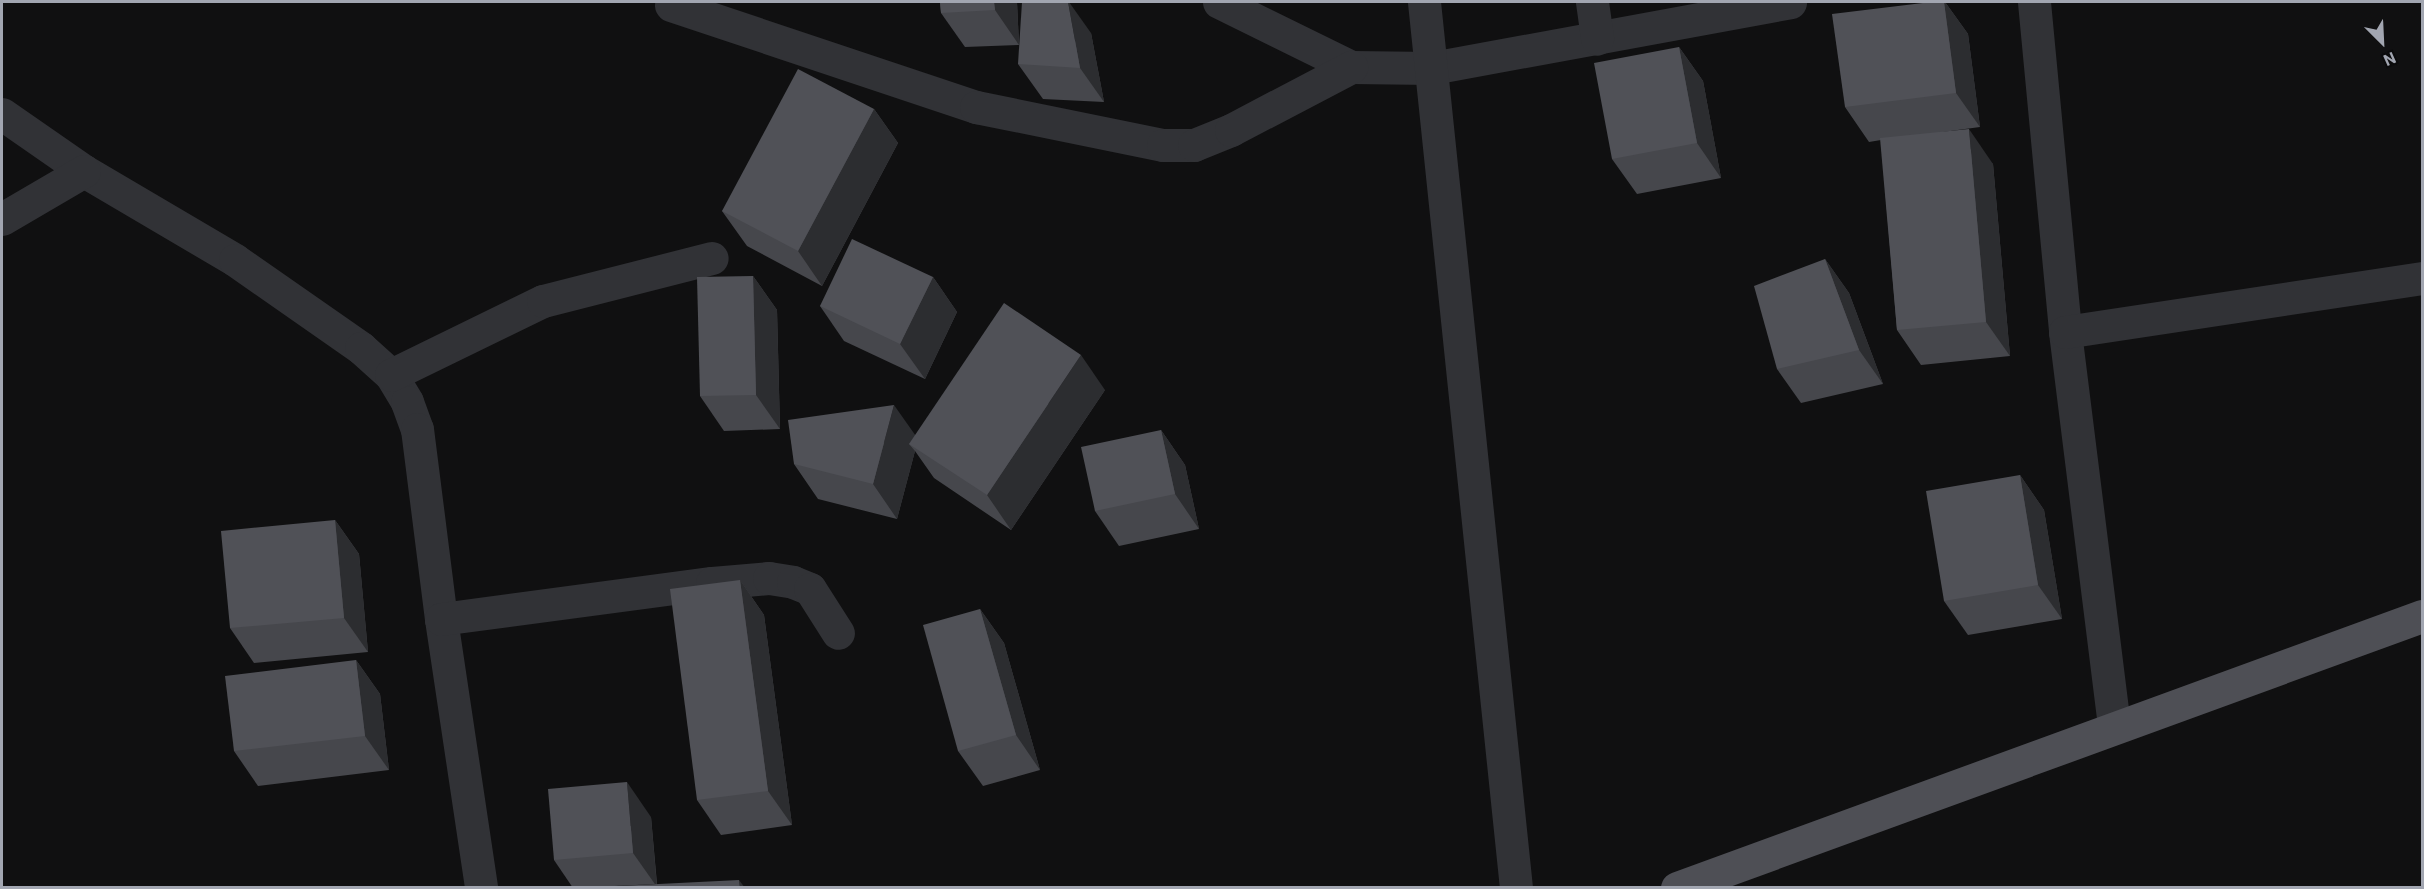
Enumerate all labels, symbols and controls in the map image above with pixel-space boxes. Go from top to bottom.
north arrow [2352,12,2412,72]
text: N [2381,48,2399,70]

